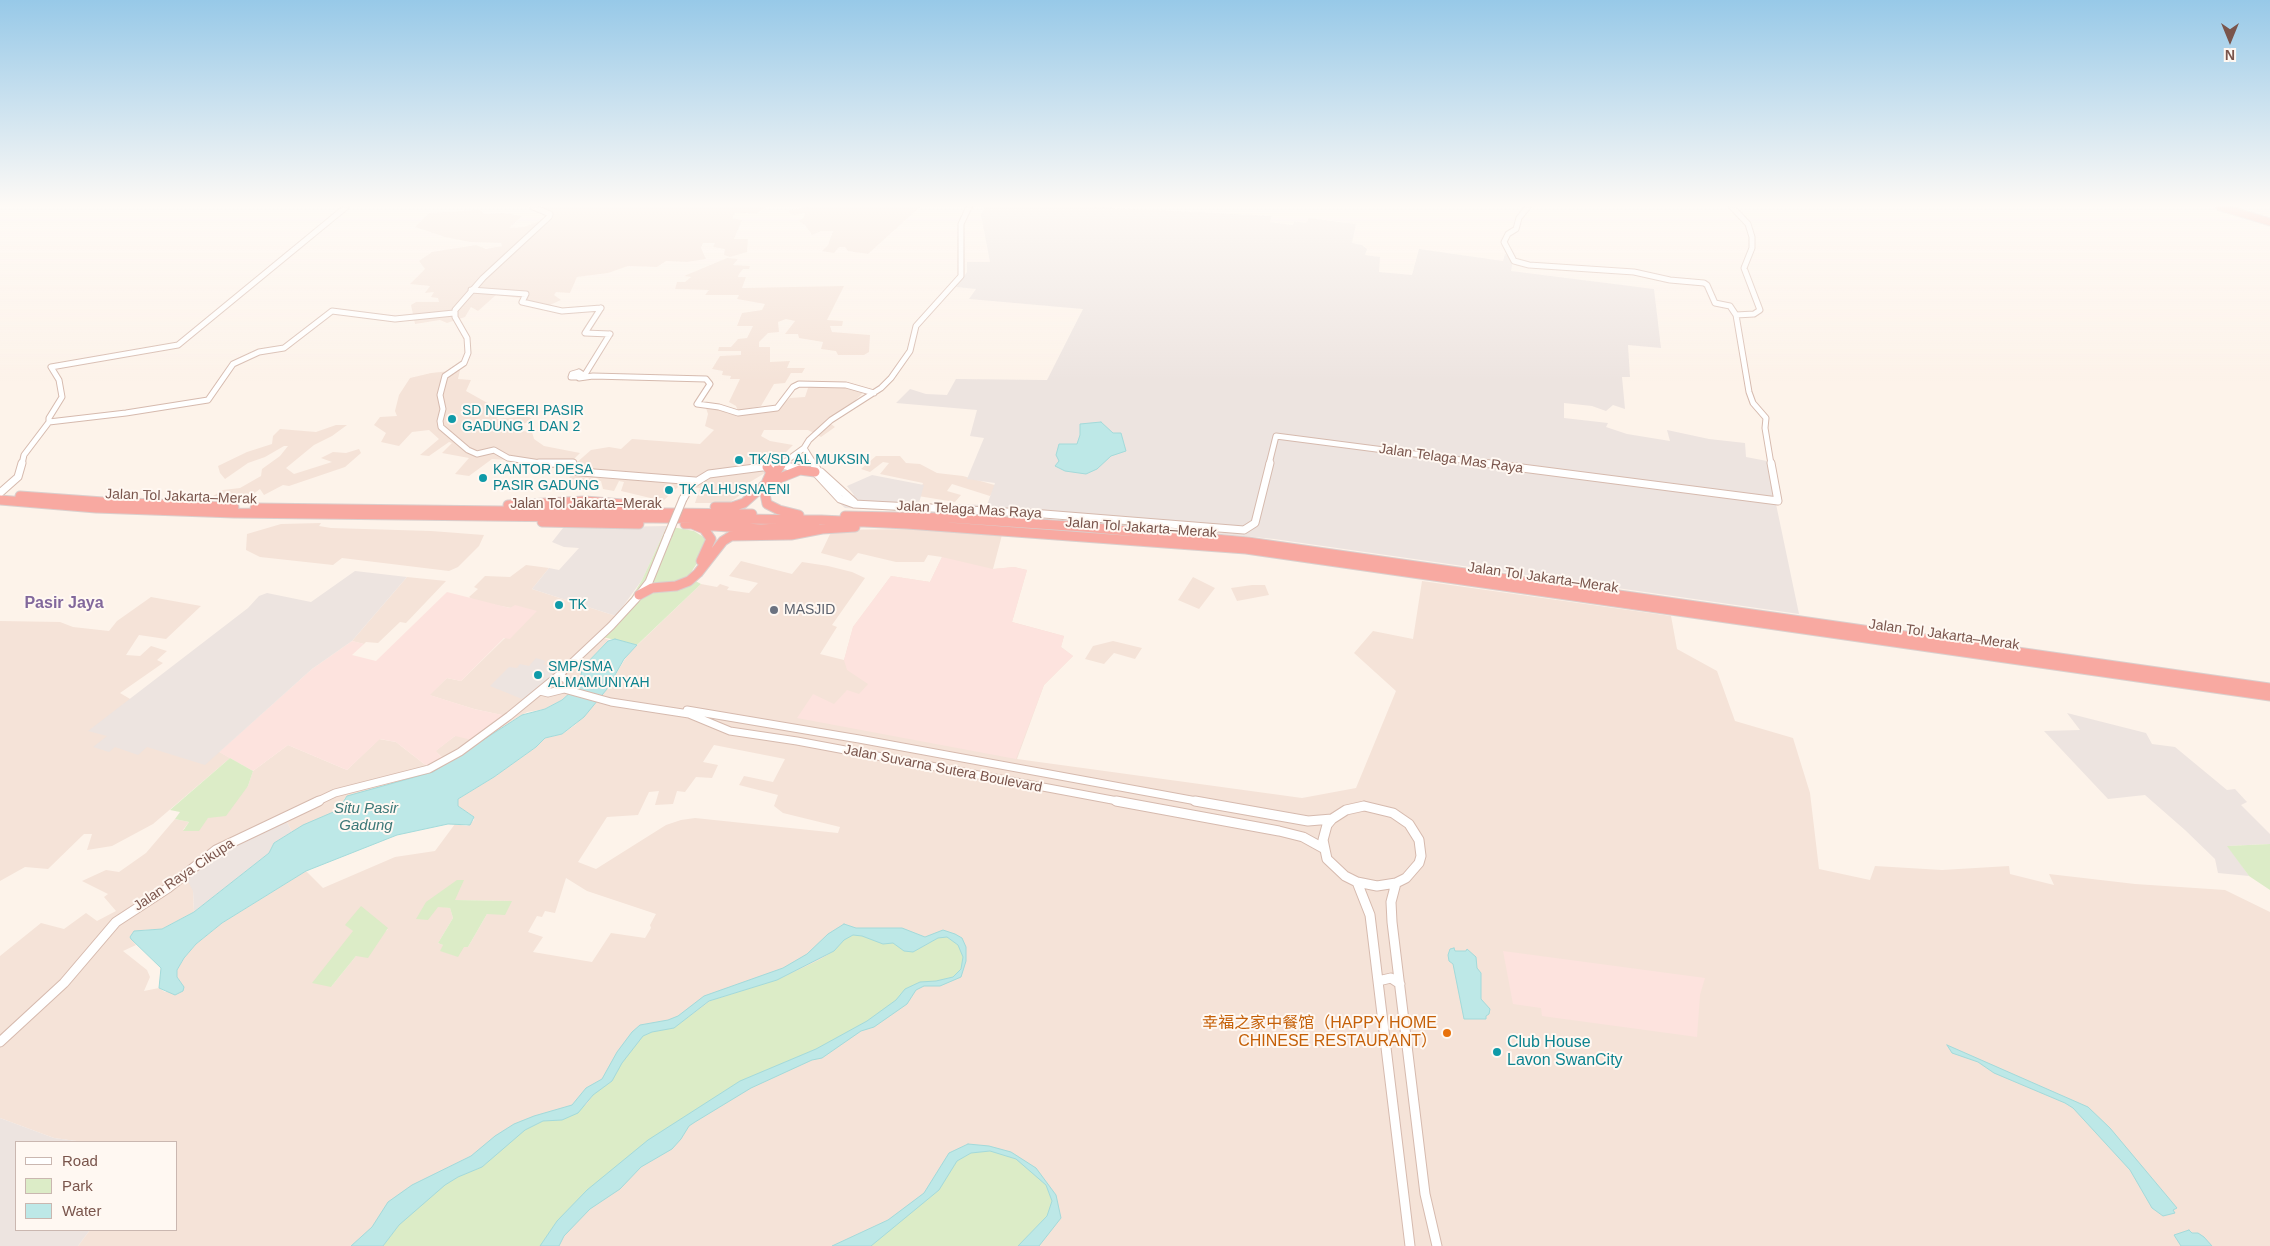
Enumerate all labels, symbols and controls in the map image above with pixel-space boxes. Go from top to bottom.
north arrow [2205,15,2255,65]
text: N [2225,47,2235,63]
place label: SD NEGERI PASIR GADUNG 1 DAN 2 [462,403,584,436]
marker: SD NEGERI PASIR GADUNG 1 DAN 2 [446,413,458,425]
street label: Jalan Telaga Mas Raya [1378,441,1524,477]
place label: TK/SD AL MUKSIN [749,452,870,468]
marker: TK/SD AL MUKSIN [733,454,745,466]
place label: KANTOR DESA PASIR GADUNG [493,462,599,494]
marker: KANTOR DESA PASIR GADUNG [477,472,489,484]
place label: TK ALHUSNAENI [679,482,790,498]
marker: TK ALHUSNAENI [663,484,675,496]
street label: Jalan Tol Jakarta–Merak [105,486,257,508]
street label: Jalan Tol Jakarta–Merak [510,496,662,512]
street label: Jalan Telaga Mas Raya [896,498,1042,522]
street label: Jalan Tol Jakarta–Merak [1065,514,1217,542]
street label: Jalan Tol Jakarta–Merak [1467,559,1619,597]
district label: Pasir Jaya [24,594,104,614]
place label: TK [569,597,587,613]
marker: TK [553,599,565,611]
place label: MASJID [784,602,835,618]
marker: MASJID [768,604,780,616]
street label: Jalan Tol Jakarta–Merak [1868,616,2020,654]
place label: SMP/SMA ALMAMUNIYAH [548,659,650,692]
marker: SMP/SMA ALMAMUNIYAH [532,669,544,681]
street label: Jalan Suvarna Sutera Boulevard [842,742,1044,796]
water label: Situ Pasir Gadung [334,800,398,835]
street label: Jalan Raya Cikupa [131,835,237,915]
place label: 幸福之家中餐馆（HAPPY HOME CHINESE RESTAURANT） [1202,1014,1437,1052]
marker: 幸福之家中餐馆（HAPPY HOME CHINESE RESTAURANT） [1441,1027,1453,1039]
place label: Club House Lavon SwanCity [1507,1033,1623,1071]
marker: Club House Lavon SwanCity [1491,1046,1503,1058]
legend [15,1141,178,1231]
text: Road [62,1152,98,1169]
text: Park [62,1177,93,1194]
text: Water [62,1202,101,1219]

